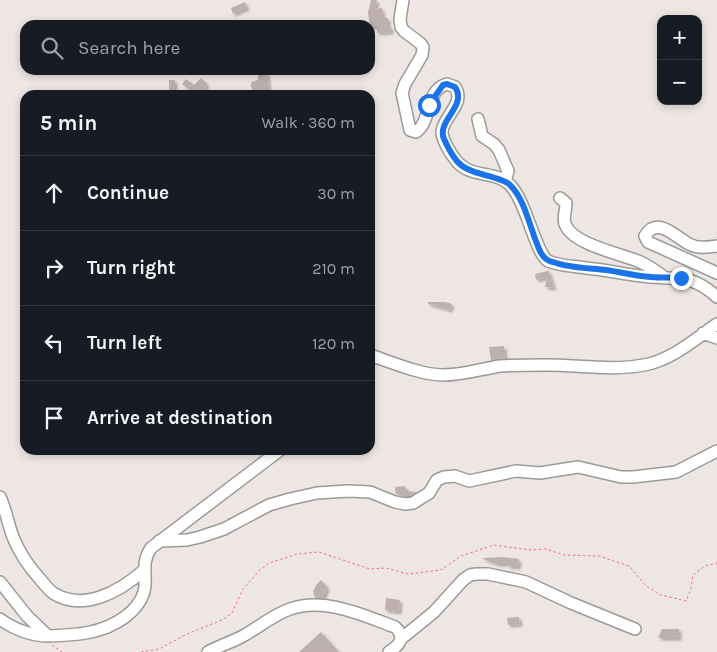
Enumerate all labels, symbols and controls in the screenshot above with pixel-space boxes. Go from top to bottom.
map controls [657,15,702,105]
button: + [657,15,702,60]
search box [20,20,375,75]
icon: search [38,34,66,62]
text: Search here [78,37,180,59]
button: − [657,60,702,105]
route start [418,94,441,117]
text: 5 min [40,111,97,135]
text: Walk · 360 m [262,113,355,132]
icon: ahead [40,179,68,207]
text: Continue [87,182,169,204]
text: 30 m [317,184,355,203]
icon: right [40,254,68,282]
text: Turn right [87,257,176,279]
text: 210 m [312,259,355,278]
route end [670,267,693,290]
icon: left [40,329,68,357]
text: Turn left [87,332,162,354]
text: 120 m [312,334,355,353]
icon: arrive [40,404,68,432]
text: Arrive at destination [87,407,273,429]

